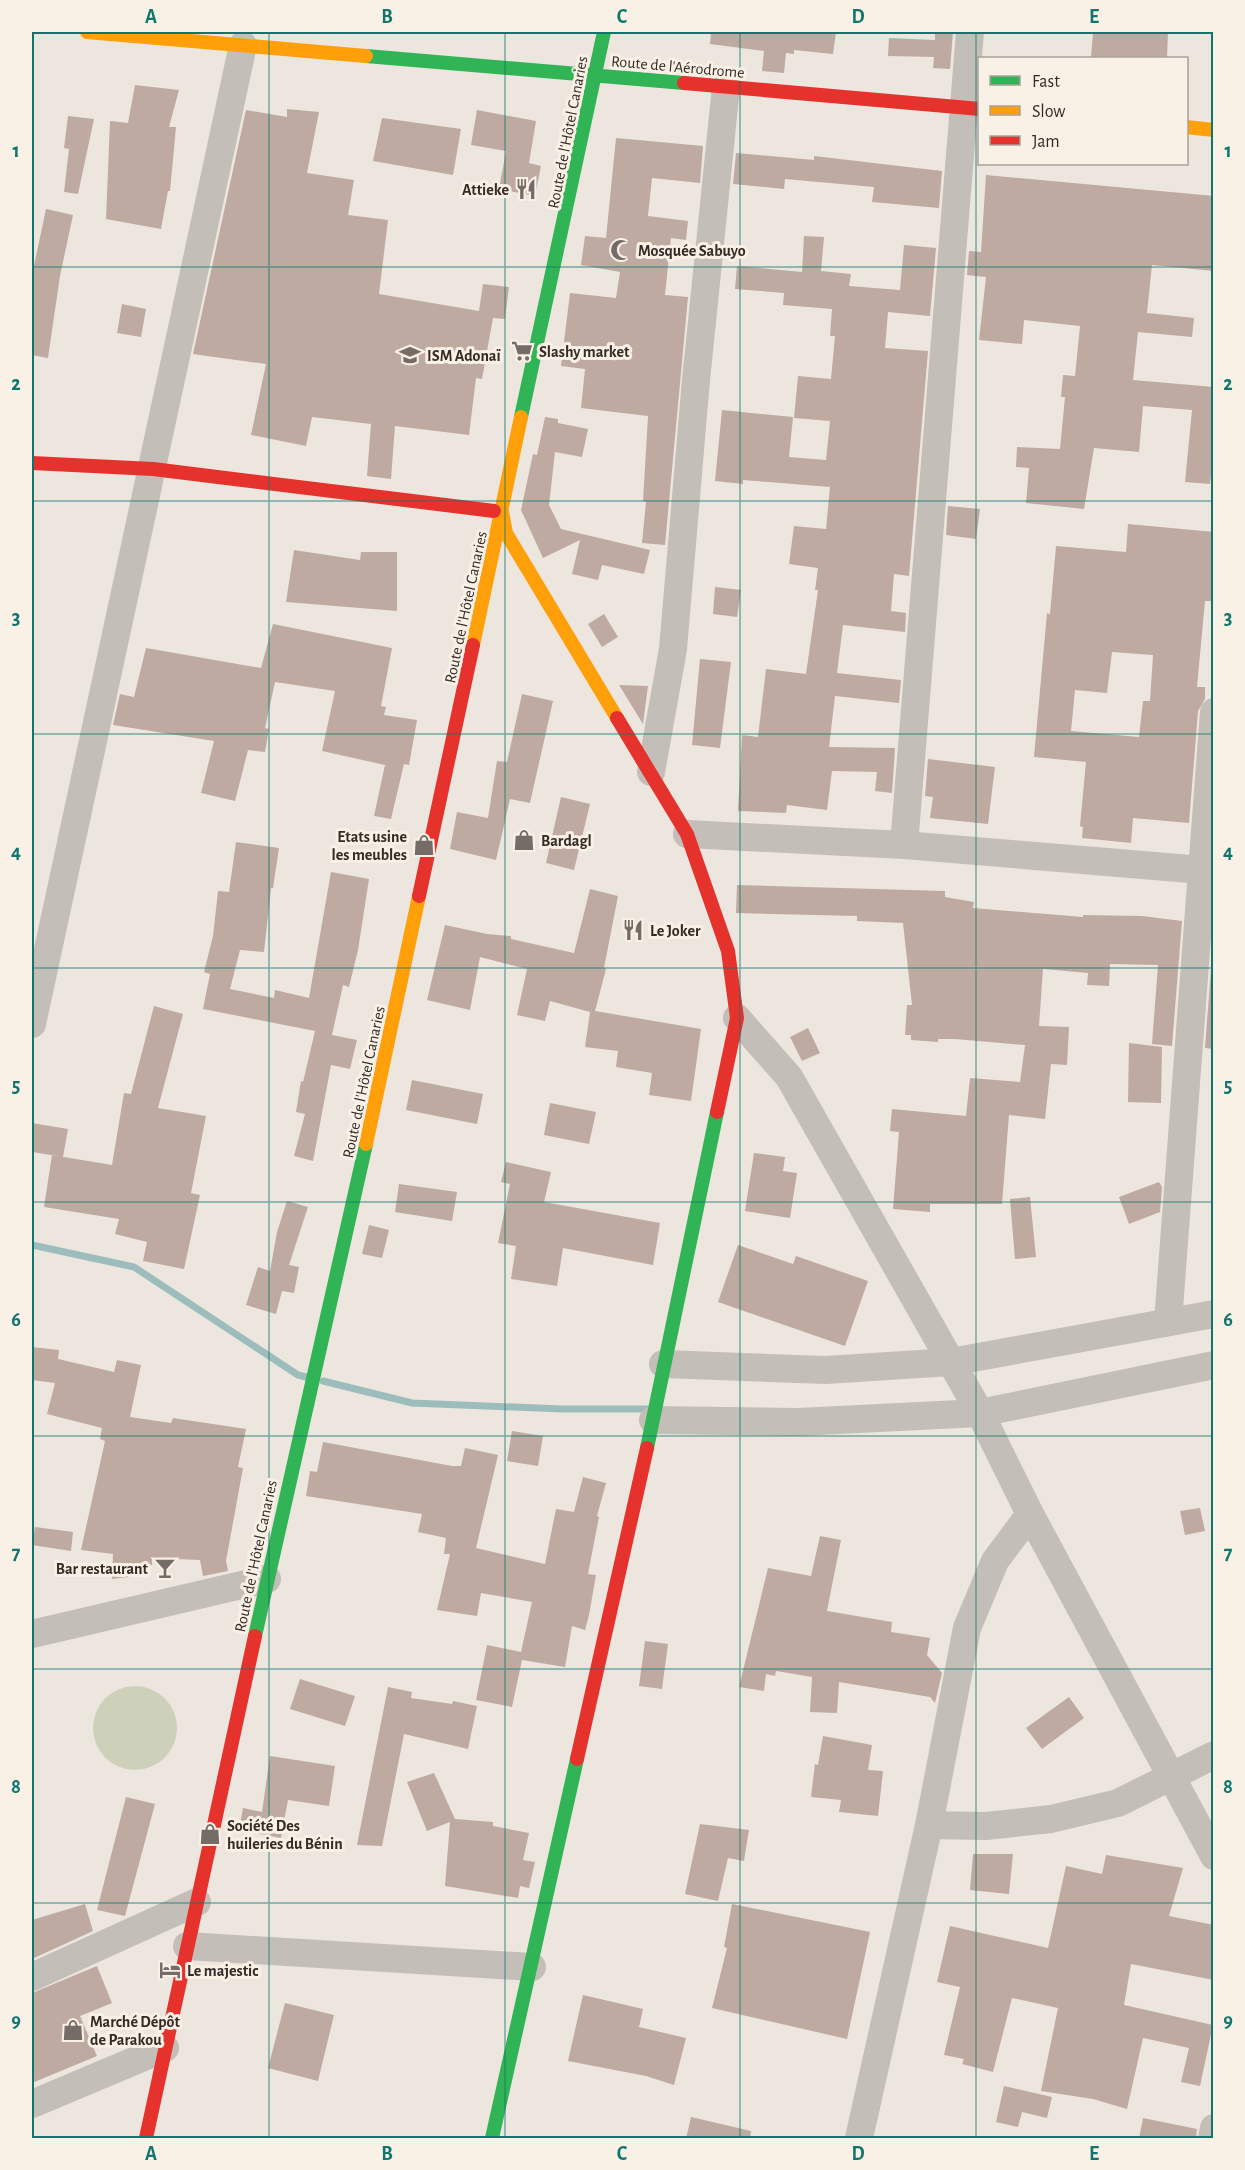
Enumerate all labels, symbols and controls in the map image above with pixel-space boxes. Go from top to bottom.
text: A [145,7,157,27]
text: B [381,7,393,27]
text: C [617,7,628,27]
text: D [851,7,865,27]
text: E [1089,7,1099,27]
street label: Route de l'Aérodrome [611,53,745,81]
street label: Route de l'Hôtel Canaries [545,55,591,210]
legend [978,57,1188,165]
text: Fast [1032,73,1060,91]
text: Slow [1032,103,1065,121]
text: Jam [1032,133,1060,151]
text: 1 [12,141,20,161]
text: 1 [1224,141,1232,161]
restaurant icon: Attieke [514,177,538,201]
place label: Attieke [462,182,509,198]
mosque icon: Mosquée Sabuyo [609,238,633,262]
place label: Mosquée Sabuyo [638,243,746,260]
supermarket icon: Slashy market [510,339,534,363]
school or university icon: ISM Adonaï [398,343,422,367]
place label: Slashy market [539,344,630,361]
place label: ISM Adonaï [427,348,502,364]
text: 2 [11,374,21,394]
text: 2 [1223,374,1233,394]
street label: Route de l'Hôtel Canaries [442,530,490,685]
text: 3 [12,608,20,628]
text: 3 [1224,608,1232,628]
shop icon: Bardagl [512,828,536,852]
place label: Etats usine les meubles [332,829,407,863]
shop icon: Etats usine les meubles [412,833,436,857]
place label: Bardagl [541,833,592,849]
text: 4 [11,842,21,862]
text: 4 [1223,842,1233,862]
restaurant icon: Le Joker [621,918,645,942]
place label: Le Joker [650,923,701,939]
street label: Route de l'Hôtel Canaries [340,1005,388,1160]
text: 5 [12,1076,20,1096]
text: 5 [1224,1076,1232,1096]
text: 6 [11,1310,21,1330]
text: 6 [1223,1310,1233,1330]
street label: Route de l'Hôtel Canaries [232,1479,280,1634]
text: 7 [12,1543,21,1563]
text: 7 [1224,1543,1233,1563]
bar icon: Bar restaurant [153,1556,177,1580]
place label: Bar restaurant [56,1561,149,1577]
text: 8 [11,1777,21,1797]
text: 8 [1223,1777,1233,1797]
place label: Société Des huileries du Bénin [227,1818,343,1852]
shop icon: Société Des huileries du Bénin [198,1822,222,1846]
hotel icon: Le majestic [158,1958,182,1982]
place label: Le majestic [187,1963,258,1980]
text: 9 [11,2011,21,2031]
text: 9 [1223,2011,1233,2031]
place label: Marché Dépôt de Parakou [90,2014,181,2048]
shop icon: Marché Dépôt de Parakou [61,2018,85,2042]
text: A [145,2144,157,2164]
text: B [381,2144,393,2164]
text: C [617,2144,628,2164]
text: D [851,2144,865,2164]
text: E [1089,2144,1099,2164]

